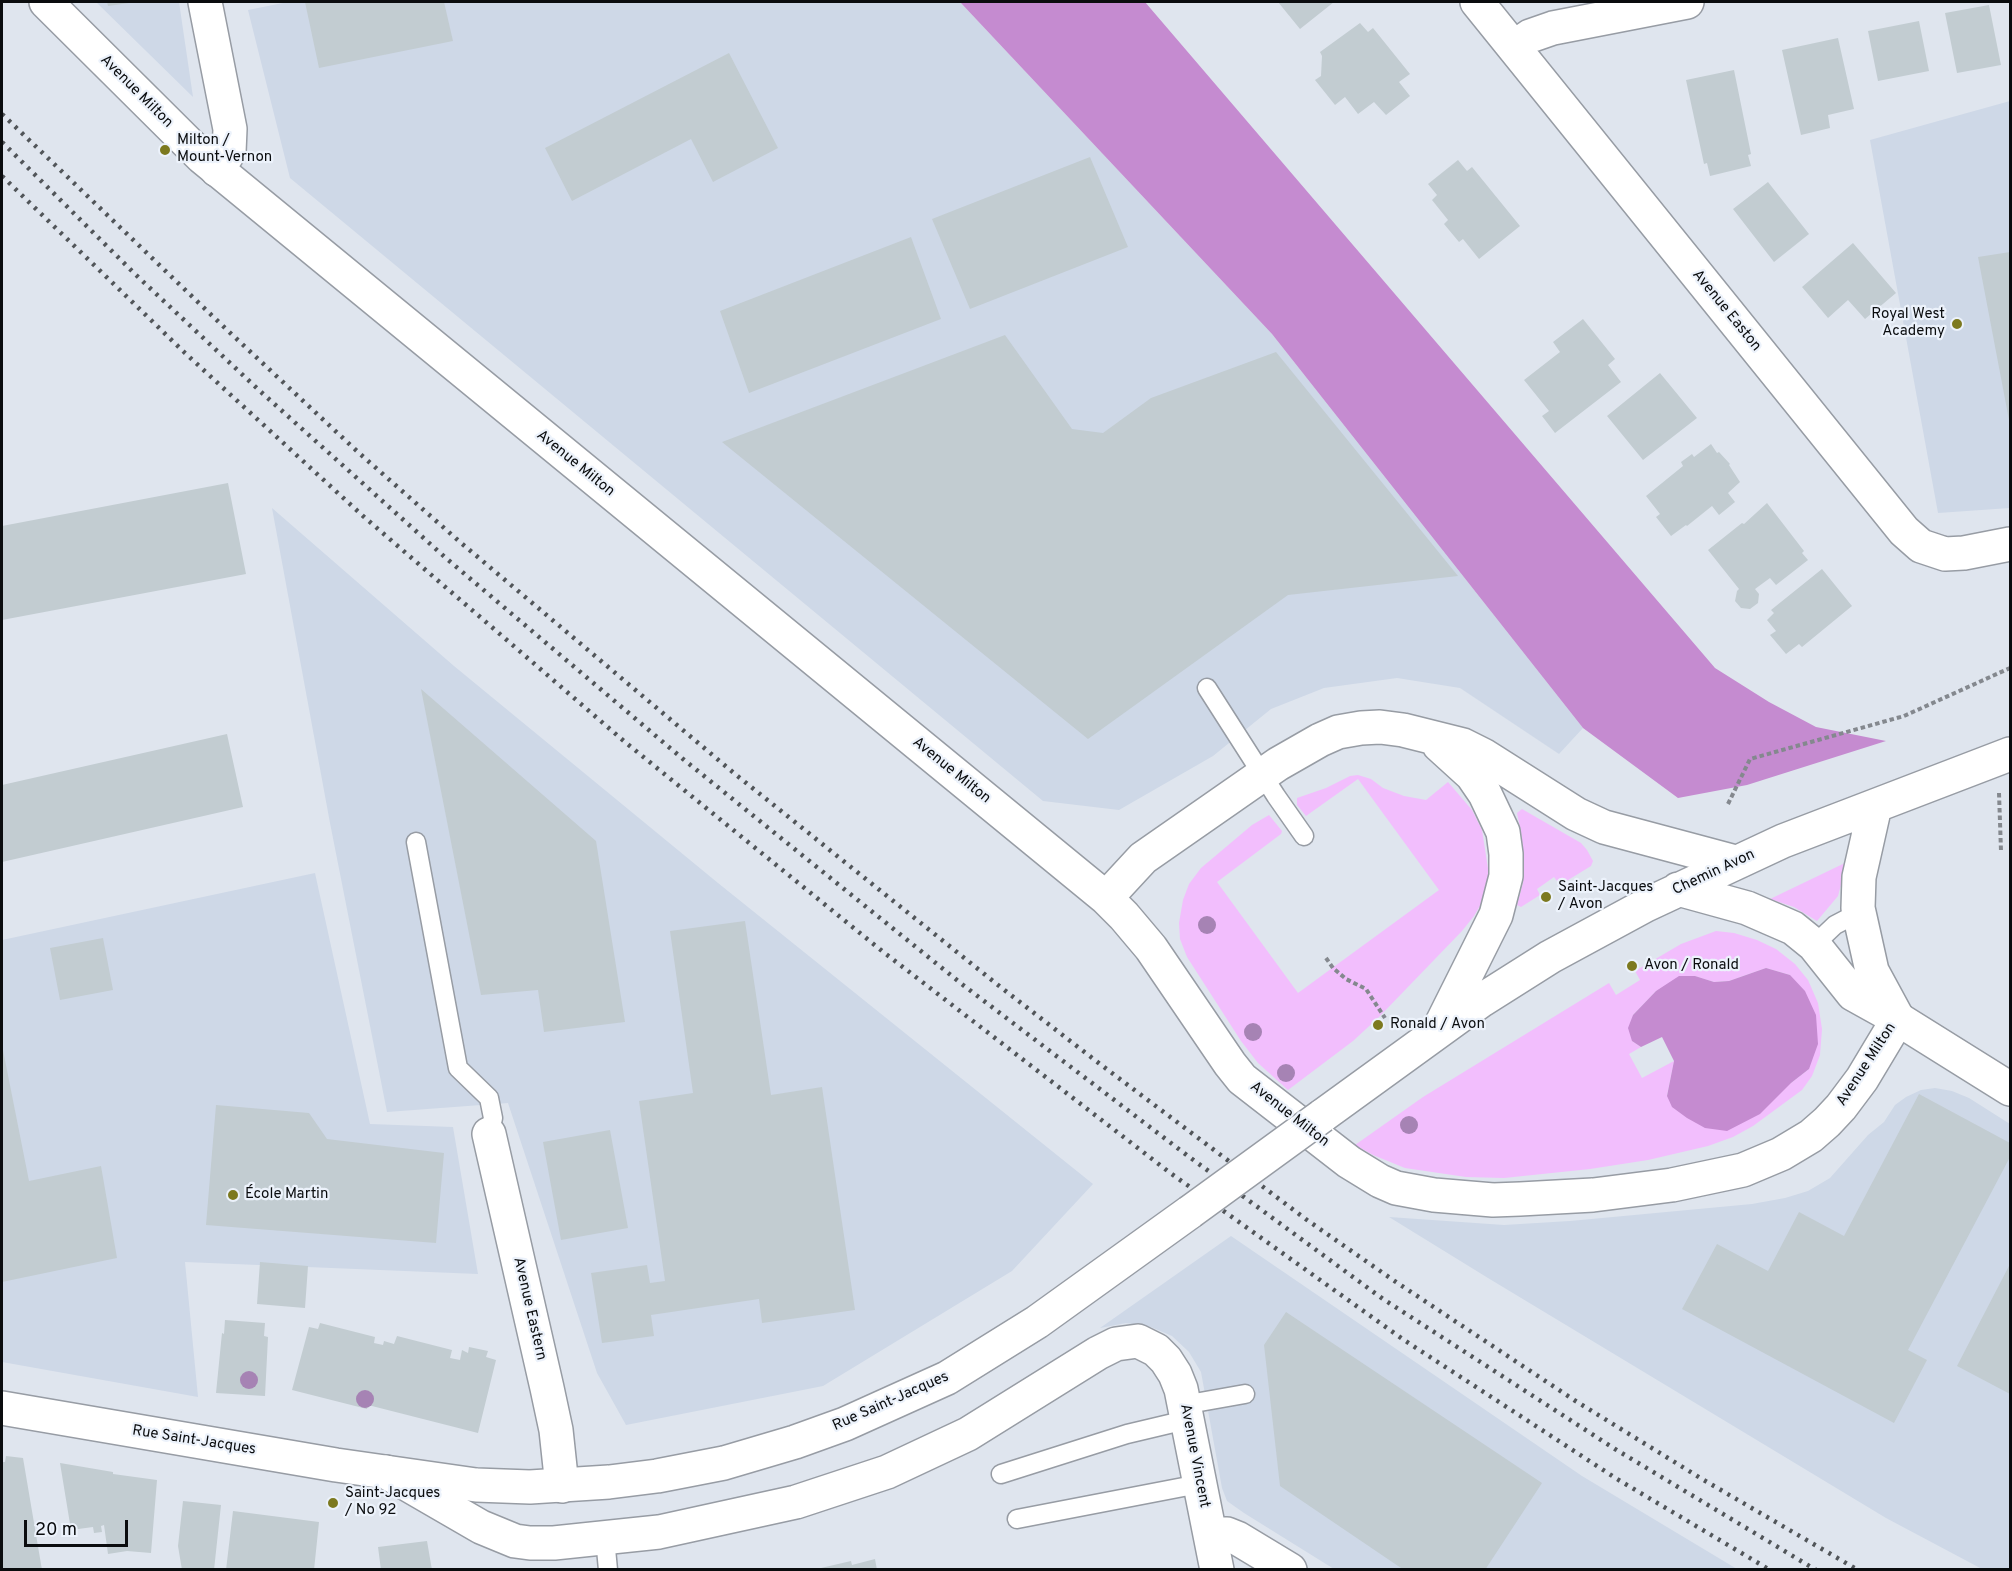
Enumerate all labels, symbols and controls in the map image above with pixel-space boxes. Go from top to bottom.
street label: Avenue Milton [96,52,176,132]
place label: Milton / Mount-Vernon [177,132,272,167]
marker: Milton / Mount-Vernon [158,143,172,157]
street label: Avenue Easton [1688,267,1764,355]
place label: Royal West Academy [1871,306,1945,341]
marker: Royal West Academy [1950,317,1964,331]
street label: Avenue Milton [532,427,618,501]
street label: Avenue Milton [908,734,994,808]
street label: Chemin Avon [1670,846,1758,900]
place label: Saint-Jacques / Avon [1558,879,1653,914]
marker: Saint-Jacques / Avon [1539,890,1553,904]
place label: Avon / Ronald [1644,957,1739,975]
marker: Avon / Ronald [1625,959,1639,973]
place label: Ronald / Avon [1390,1016,1485,1034]
marker: Ronald / Avon [1371,1018,1385,1032]
street label: Avenue Milton [1833,1020,1901,1110]
street label: Avenue Milton [1246,1078,1332,1152]
place label: École Martin [245,1186,328,1204]
marker: École Martin [226,1188,240,1202]
street label: Avenue Eastern [508,1256,550,1362]
street label: Rue Saint-Jacques [830,1368,952,1436]
street label: Avenue Vincent [1175,1402,1213,1510]
street label: Rue Saint-Jacques [131,1422,257,1460]
place label: Saint-Jacques / No 92 [345,1485,440,1520]
marker: Saint-Jacques / No 92 [326,1496,340,1510]
scale bar [27,1508,130,1546]
text: 20 m [35,1519,77,1542]

